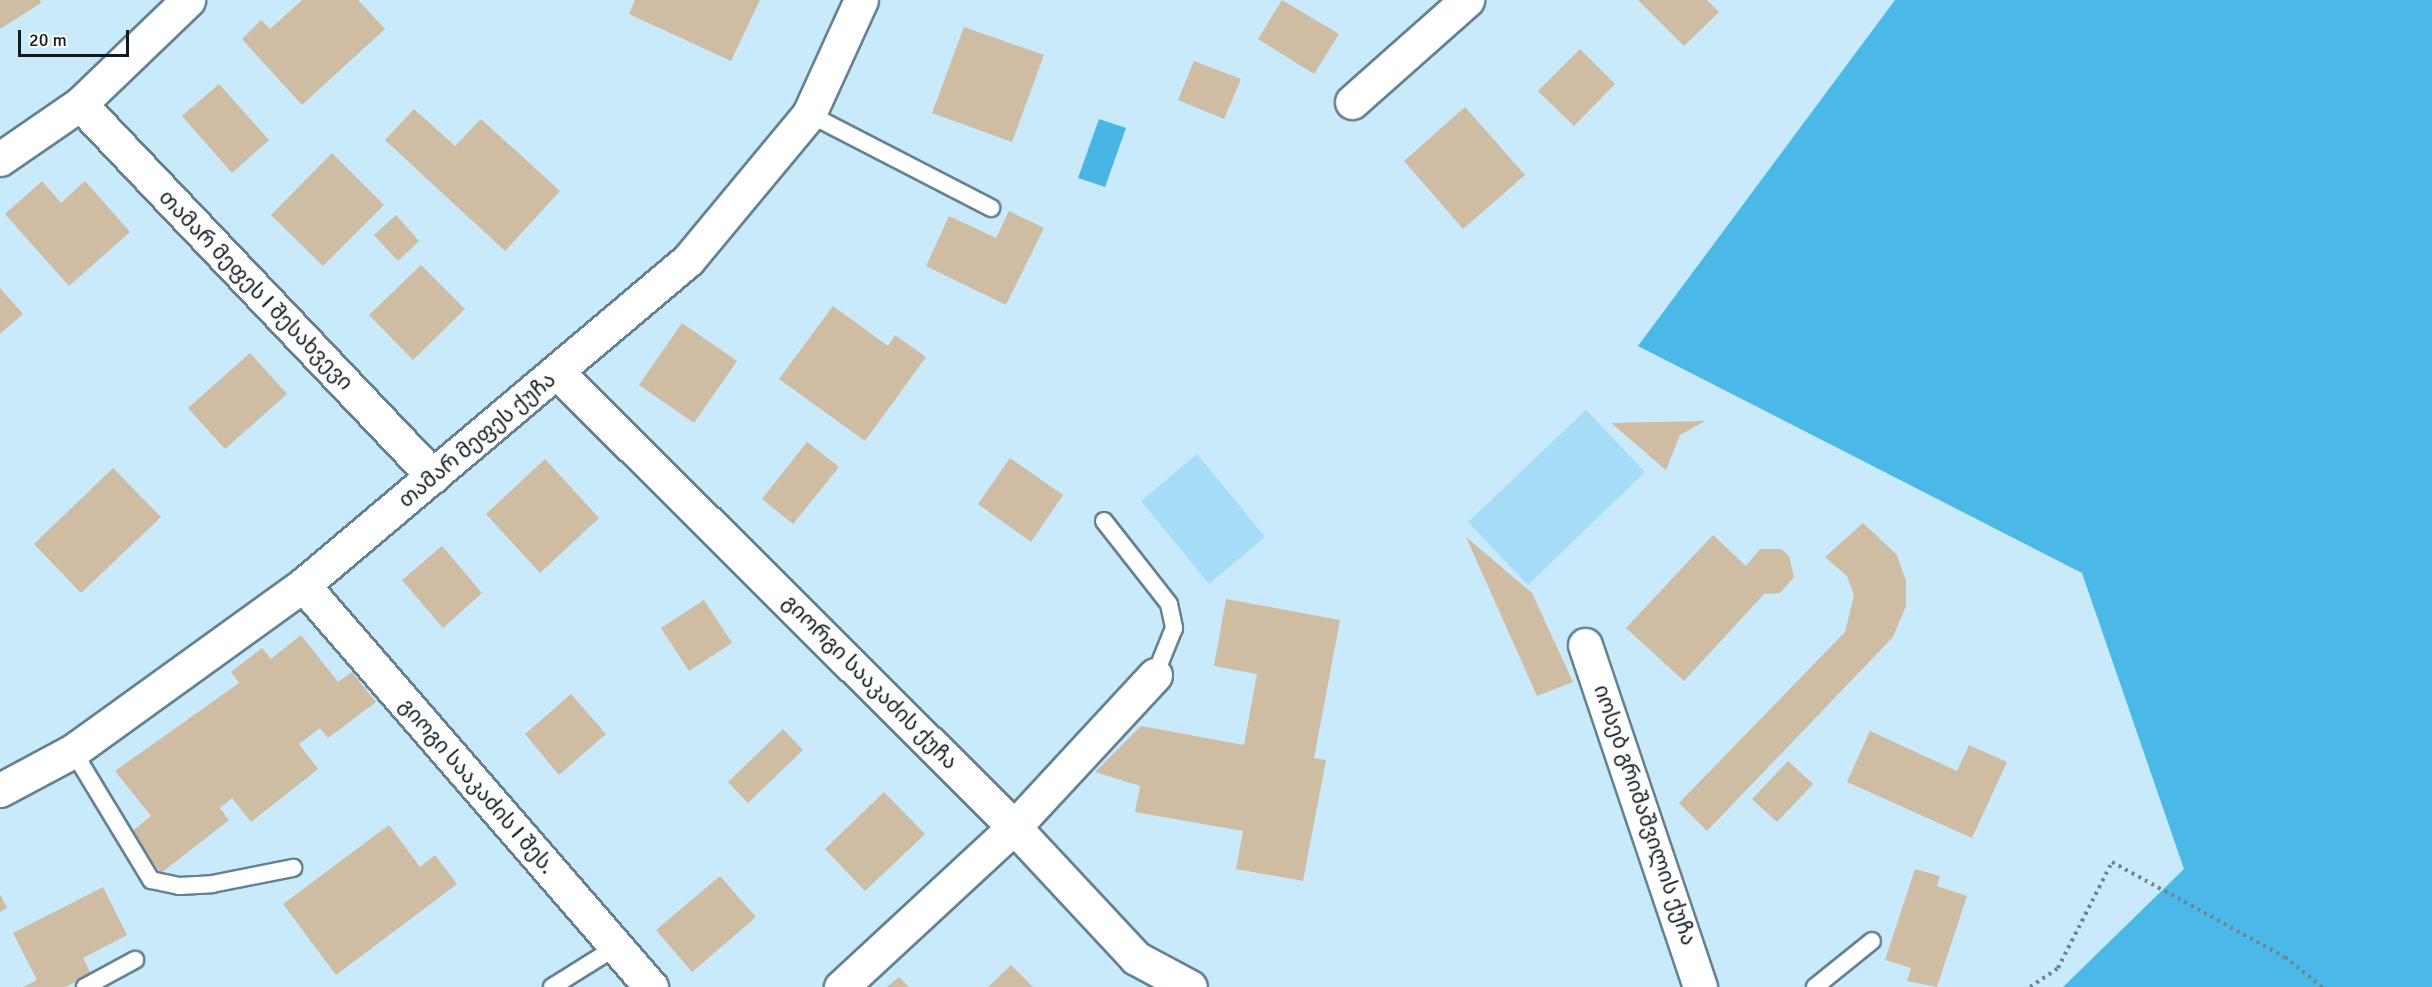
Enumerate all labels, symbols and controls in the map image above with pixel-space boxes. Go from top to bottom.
scale bar [21,18,132,56]
text: 20 m [29,29,67,51]
street label: თამარ მეფეს I შესახვევი [154,185,358,395]
street label: თამარ მეფეს ქუჩა [393,367,561,513]
street label: გიორგი სააკაძის ქუჩა [777,589,963,775]
street label: იოსებ გრიშაშვილის ქუჩა [1589,681,1701,949]
street label: გიოგი სააკაძის I შეს. [394,693,560,879]

